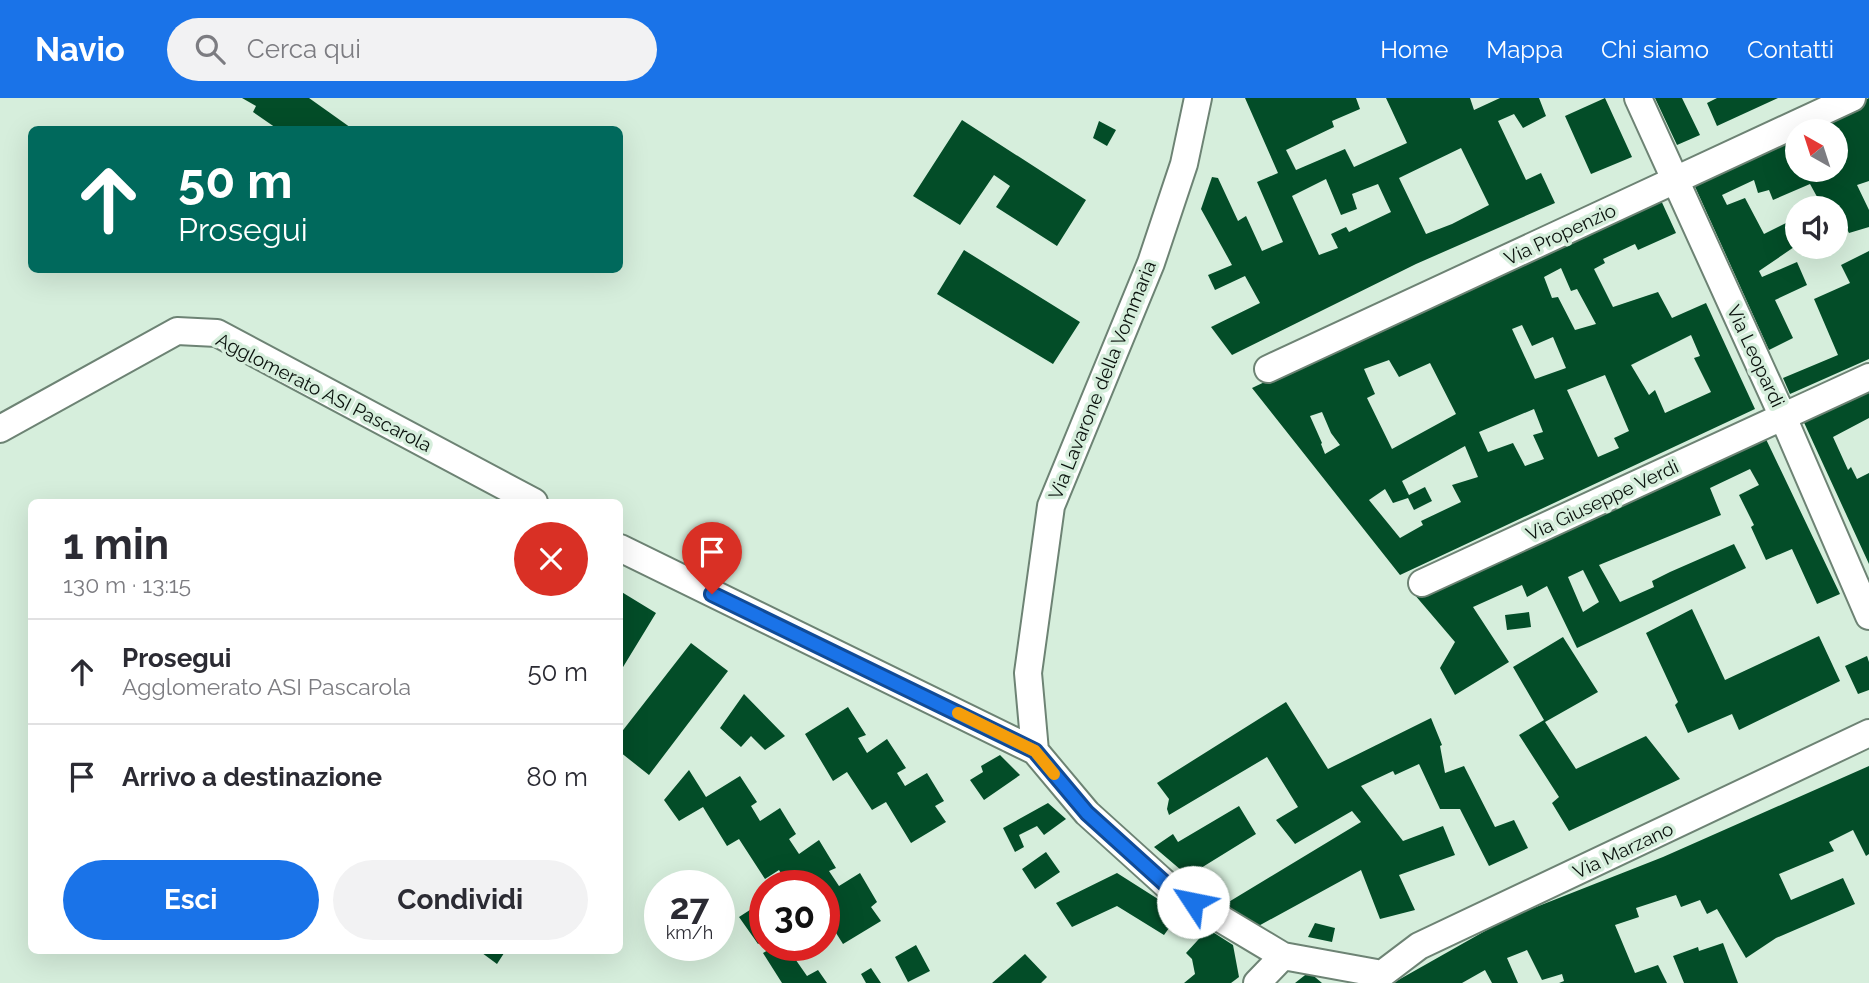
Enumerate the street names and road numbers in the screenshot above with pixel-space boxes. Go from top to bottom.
street label: Via Propenzio [1501,199,1619,269]
street label: Via Lavarone della Vommaria [1044,257,1160,503]
street label: Via Leopardi [1723,301,1789,411]
street label: Agglomerato ASI Pascarola [213,328,435,456]
street label: Via Giuseppe Verdi [1522,455,1682,545]
street label: Via Marzano [1569,817,1677,883]

